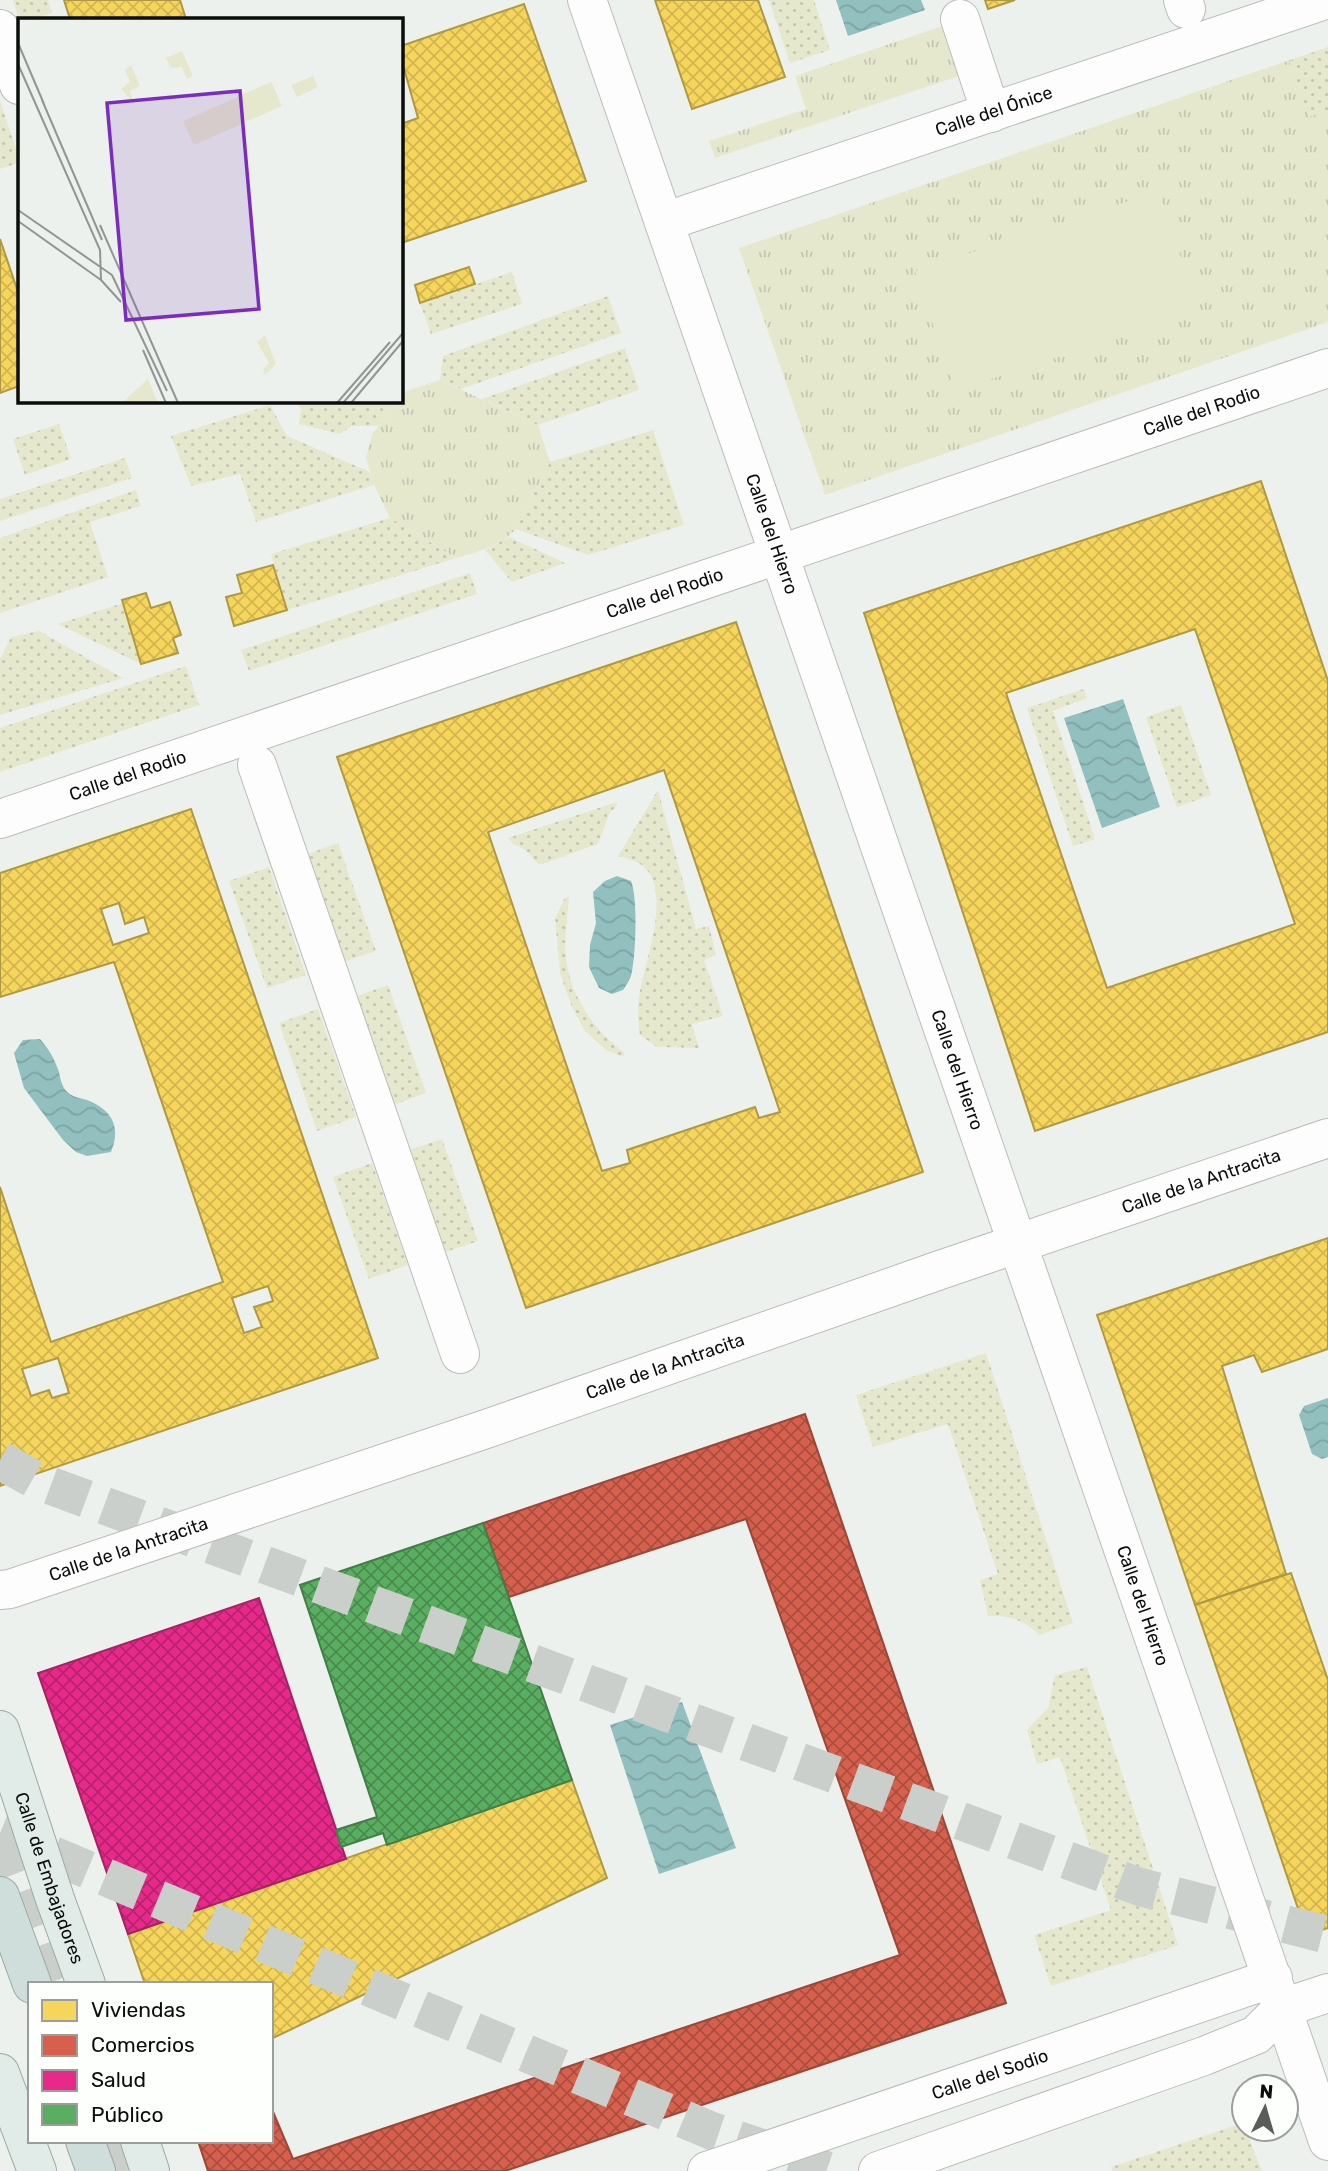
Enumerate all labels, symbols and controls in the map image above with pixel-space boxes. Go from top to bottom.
inset map [18,18,402,402]
street label: Calle del Ónice [932,81,1055,141]
street label: Calle del Rodio [1140,381,1263,441]
street label: Calle del Hierro [741,471,803,597]
street label: Calle del Rodio [603,563,726,623]
street label: Calle del Rodio [66,746,189,806]
street label: Calle del Hierro [926,1007,988,1133]
street label: Calle de la Antracita [1119,1144,1283,1218]
street label: Calle de la Antracita [583,1328,747,1404]
street label: Calle de la Antracita [46,1512,211,1586]
street label: Calle del Hierro [1112,1542,1174,1669]
street label: Calle de Embajadores [10,1789,89,1967]
legend [28,1982,273,2143]
text: Viviendas [91,1997,186,2022]
text: Comercios [91,2032,195,2057]
street label: Calle del Sodio [929,2044,1051,2105]
text: Salud [91,2067,146,2092]
north arrow [1230,2073,1300,2143]
text: N [1259,2080,1274,2104]
text: Público [91,2102,163,2127]

